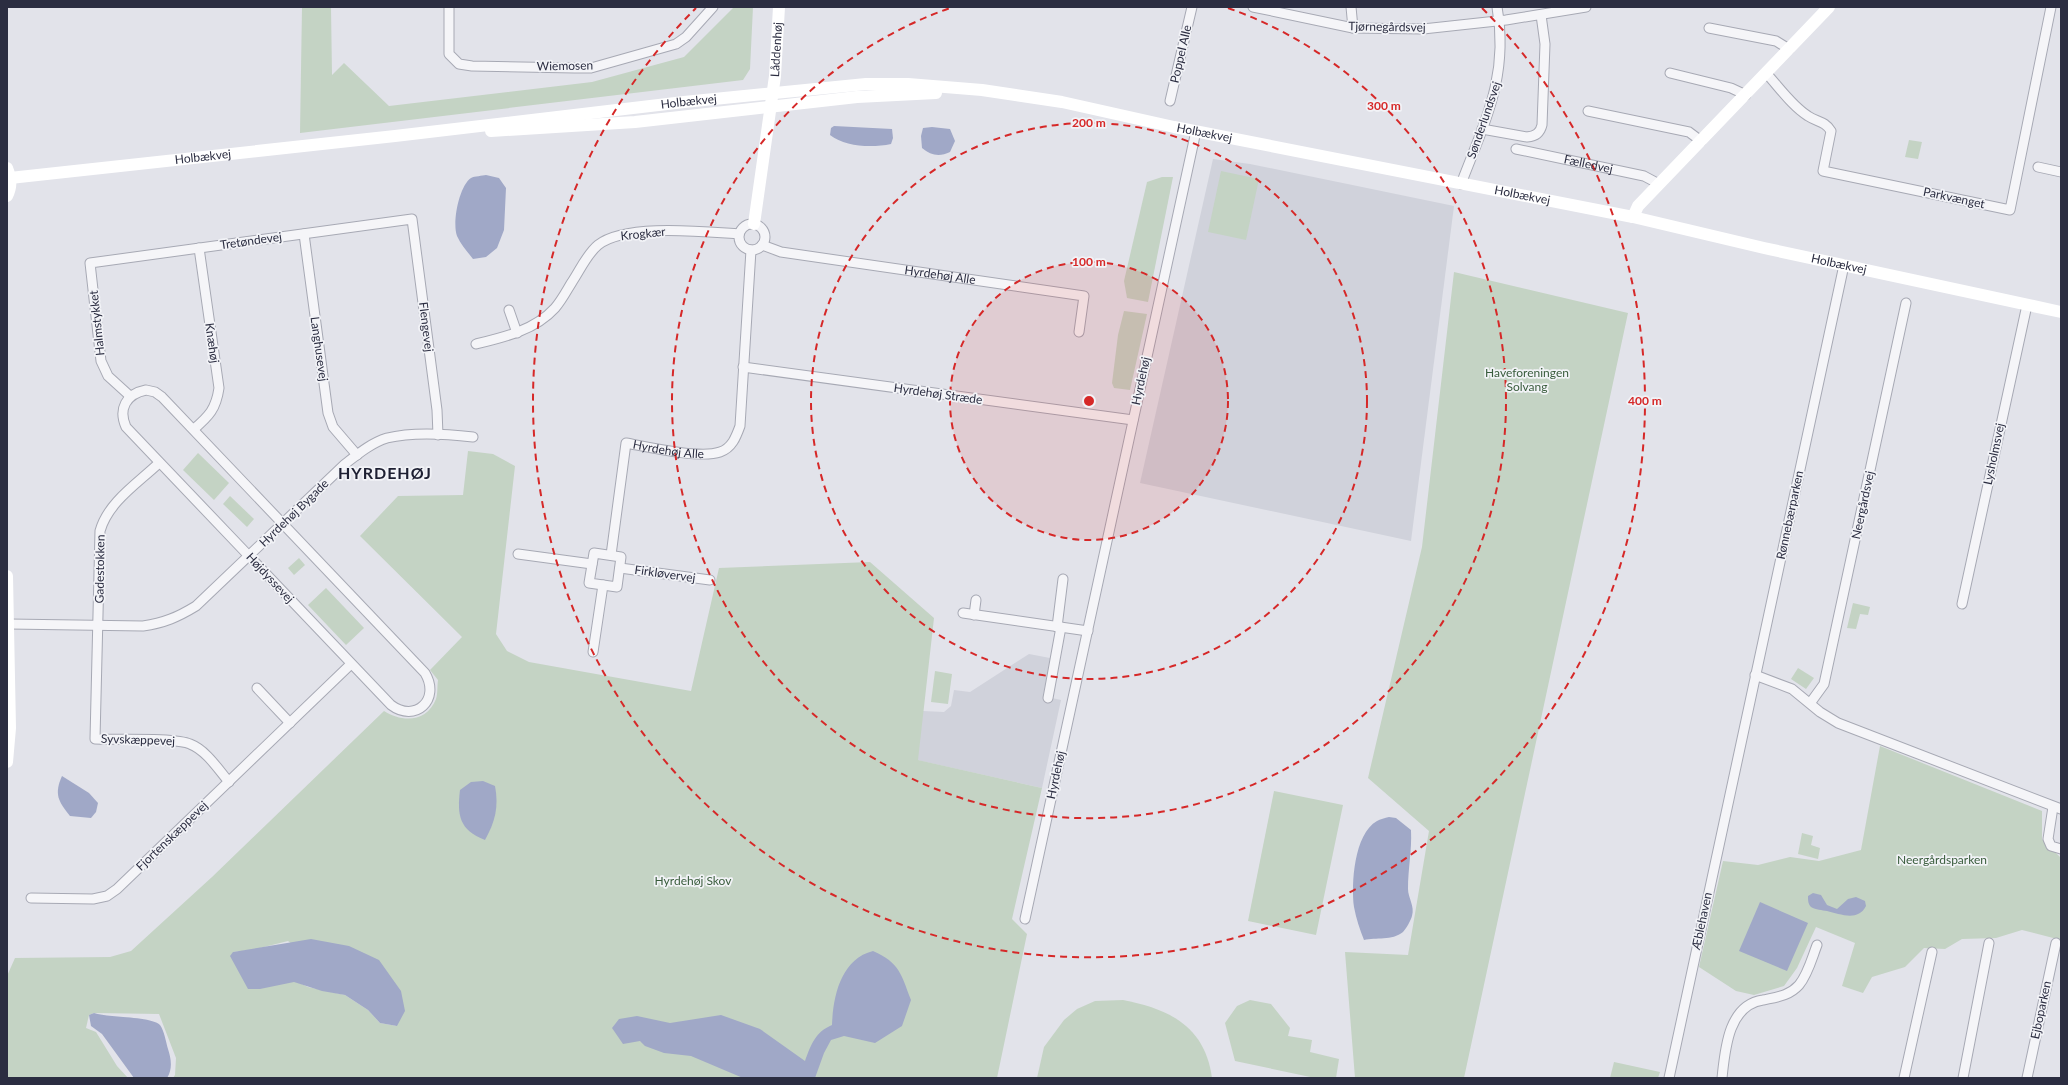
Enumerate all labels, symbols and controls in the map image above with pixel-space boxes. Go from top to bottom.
street label: Tjørnegårdsvej [1348,18,1426,35]
street label: Låddenhøj [767,21,785,77]
street label: Poppel Alle [1167,23,1194,84]
street label: Wiemosen [537,58,593,73]
street label: Sønderlundsvej [1463,79,1504,160]
street label: Holbækvej [660,91,718,112]
text: 300 m [1367,98,1401,113]
text: 200 m [1072,115,1106,130]
street label: Holbækvej [1175,120,1234,145]
street label: Holbækvej [174,146,232,167]
street label: Fælledvej [1563,151,1614,176]
street label: Holbækvej [1493,182,1552,208]
street label: Parkvænget [1922,184,1987,211]
street label: Krogkær [620,224,667,243]
street label: Tretøndevej [219,229,283,252]
street label: Holbækvej [1810,250,1868,277]
text: 100 m [1072,254,1106,269]
street label: Hyrdehøj Alle [904,262,977,287]
street label: Halmstykket [86,289,107,357]
street label: Flengevej [416,301,437,353]
street label: Langhusevej [308,316,331,382]
street label: Knæhøj [202,322,223,364]
street label: Hyrdehøj [1128,355,1153,406]
park label: Haveforeningen Solvang [1485,365,1569,394]
street label: Hyrdehøj Stræde [893,380,983,407]
text: 400 m [1628,393,1662,408]
centre of rings [1082,394,1096,408]
street label: Lysholmsvej [1980,421,2007,486]
street label: Hyrdehøj Alle [632,436,704,461]
district label: HYRDEHØJ [338,463,432,482]
street label: Rønnebærparken [1773,469,1806,561]
street label: Neergårdsvej [1848,469,1877,540]
street label: Hyrdehøj Bygade [256,476,332,550]
street label: Gadestokken [91,534,108,604]
street label: Højdyssevej [243,549,298,606]
street label: Firkløvervej [634,562,697,585]
street label: Syvskæppevej [101,731,176,748]
street label: Hyrdehøj [1043,749,1068,800]
street label: Fjortenskæppevej [133,798,211,874]
park label: Neergårdsparken [1897,852,1987,867]
park label: Hyrdehøj Skov [655,873,732,888]
street label: Æblehaven [1688,891,1715,952]
street label: Ejboparken [2027,979,2054,1040]

